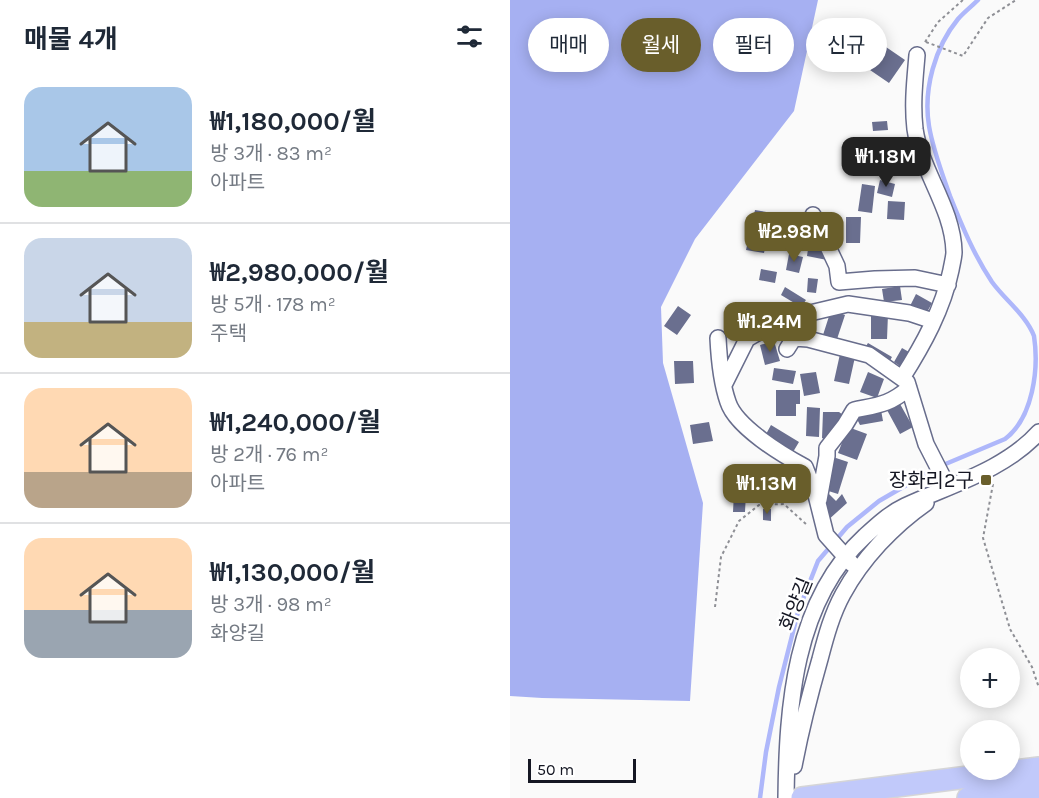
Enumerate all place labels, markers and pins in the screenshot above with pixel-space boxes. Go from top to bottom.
pin: ₩1.18M [837,137,935,188]
pin: ₩2.98M [745,212,843,263]
pin: ₩1.24M [721,302,819,353]
pin: ₩1.13M [718,464,816,515]
place label: 장화리2구 [889,469,974,492]
marker: 장화리2구 [979,473,993,487]

